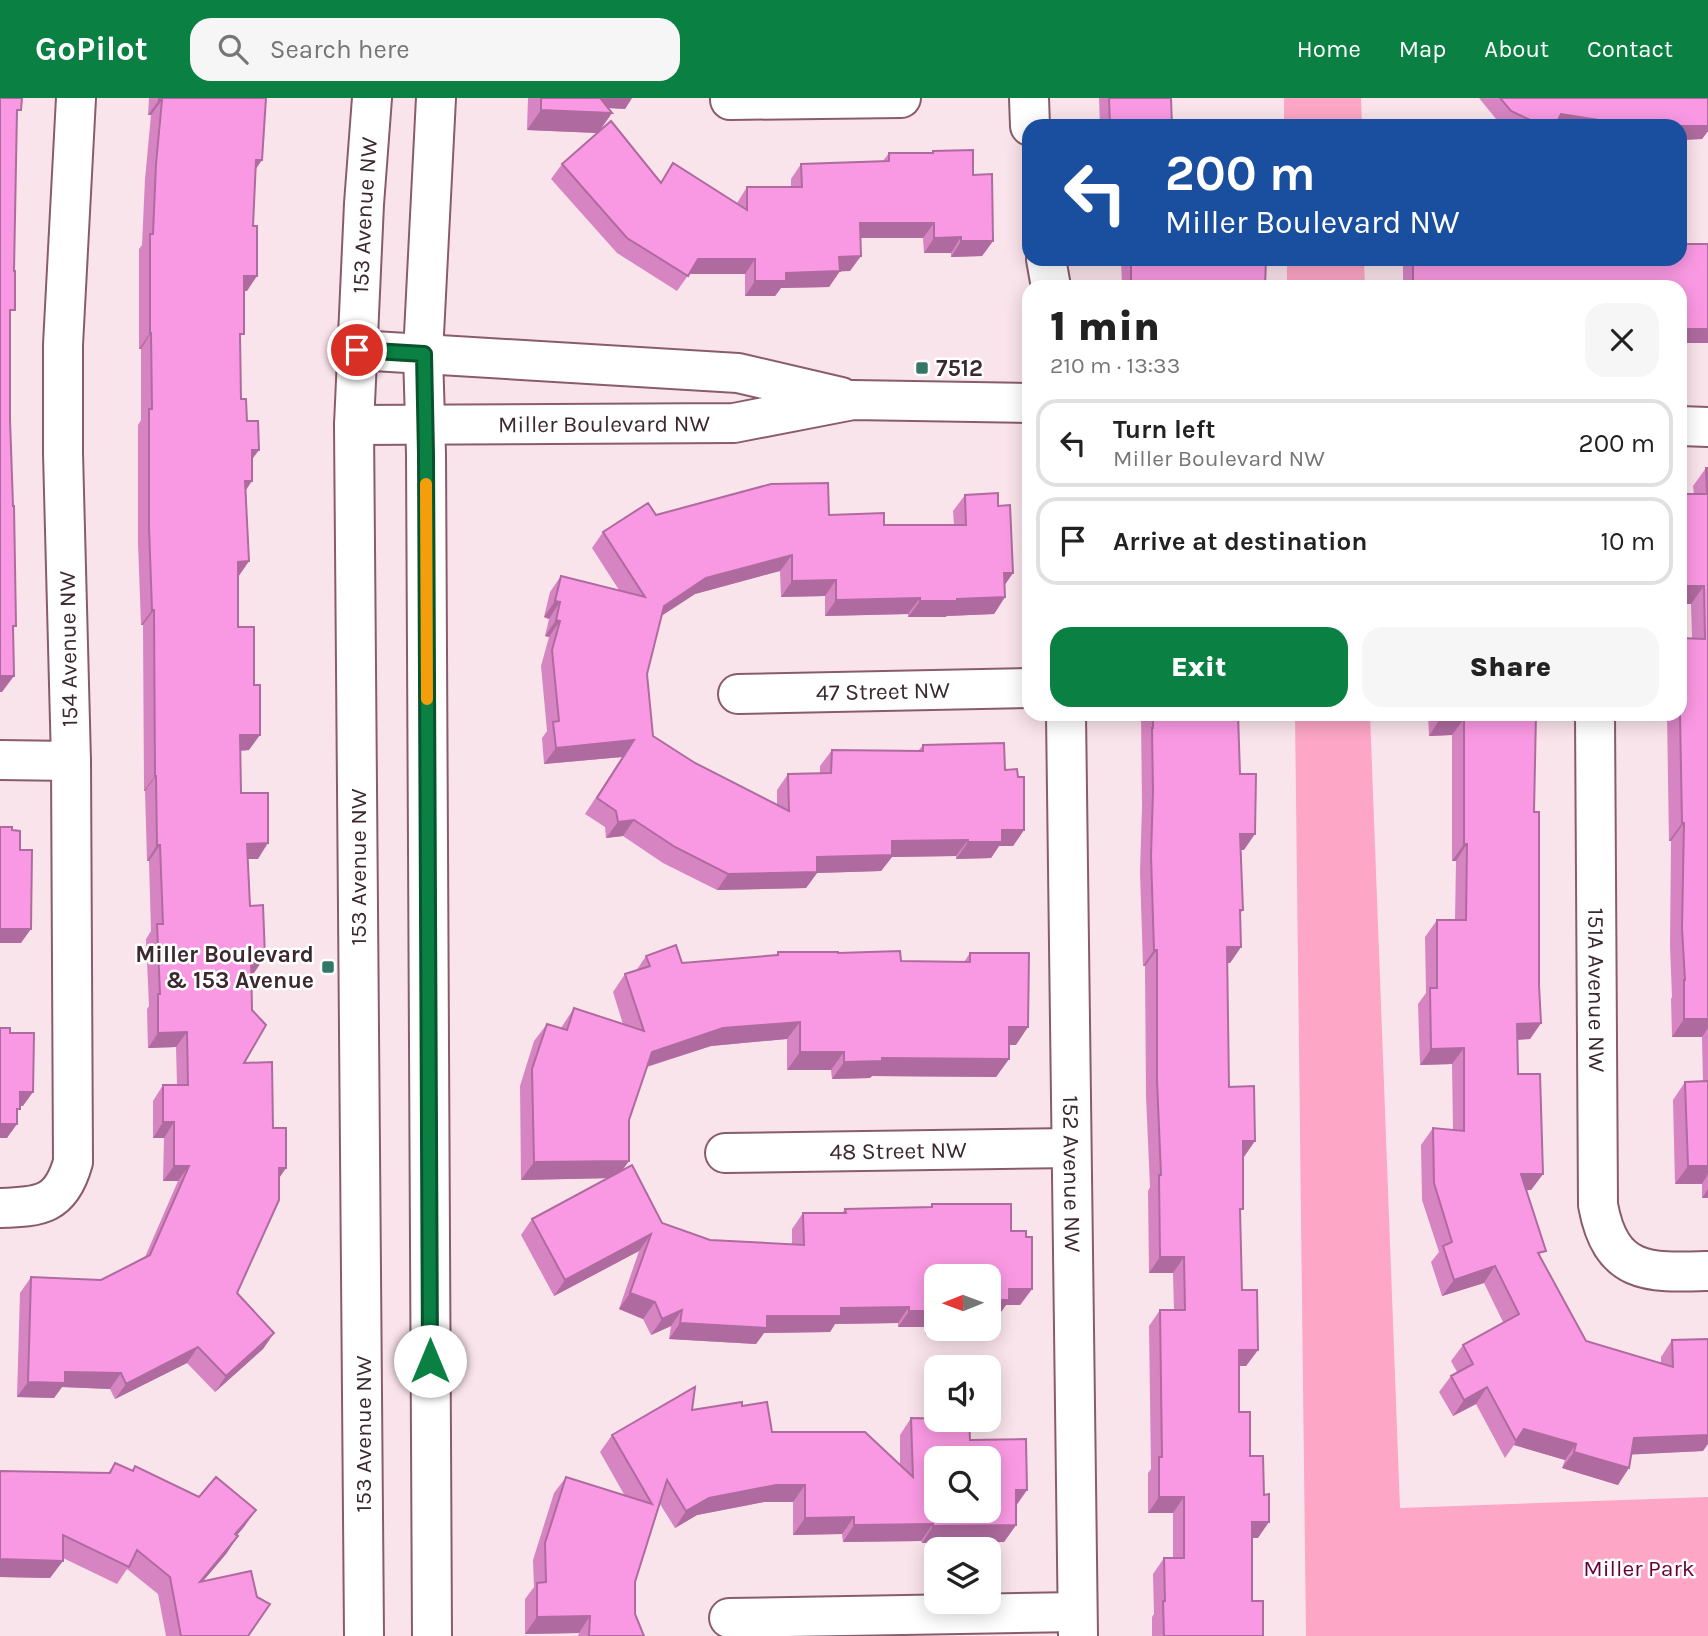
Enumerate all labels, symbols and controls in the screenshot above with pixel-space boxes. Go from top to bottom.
search box [190,18,680,81]
text: GoPilot [35,30,148,68]
icon: search [214,30,252,68]
text: Search here [270,34,410,65]
text: Home [1297,35,1361,63]
text: Map [1399,35,1446,63]
text: About [1484,35,1549,63]
text: Contact [1587,35,1673,63]
street label: 153 Avenue NW [347,135,383,294]
text: 200 m [1165,145,1316,202]
icon: left [1050,147,1141,238]
text: Miller Boulevard NW [1165,204,1460,241]
text: 1 min [1050,301,1160,351]
button: close [1585,303,1659,377]
pin [327,320,387,380]
icon: arrive [338,331,376,369]
text: 210 m · 13:33 [1050,352,1180,379]
place label: 7512 [936,355,983,382]
marker: 7512 [914,360,930,376]
street label: Miller Boulevard NW [498,410,710,438]
text: Turn left [1113,414,1215,445]
icon: left [1054,424,1092,462]
text: 200 m [1579,428,1655,459]
text: Miller Boulevard NW [1113,445,1325,472]
icon: arrive [1054,522,1092,560]
text: Arrive at destination [1113,526,1367,557]
text: 10 m [1600,526,1655,557]
street label: 154 Avenue NW [54,570,83,727]
button: Exit [1050,627,1348,707]
button: Share [1362,627,1659,707]
street label: 47 Street NW [816,677,951,706]
street label: 153 Avenue NW [345,788,372,946]
street label: 151A Avenue NW [1582,908,1610,1073]
place label: Miller Boulevard & 153 Avenue [135,941,314,994]
marker: Miller Boulevard & 153 Avenue [320,959,336,975]
street label: 152 Avenue NW [1057,1095,1086,1253]
street label: 48 Street NW [829,1137,967,1165]
north arrow [924,1264,1001,1340]
map controls [924,1264,1001,1614]
position arrow [393,1324,467,1398]
street label: 153 Avenue NW [350,1355,377,1513]
button: sound [924,1355,1001,1432]
button: search [924,1446,1001,1523]
button: layers [924,1537,1001,1614]
park label: Miller Park [1583,1555,1695,1582]

